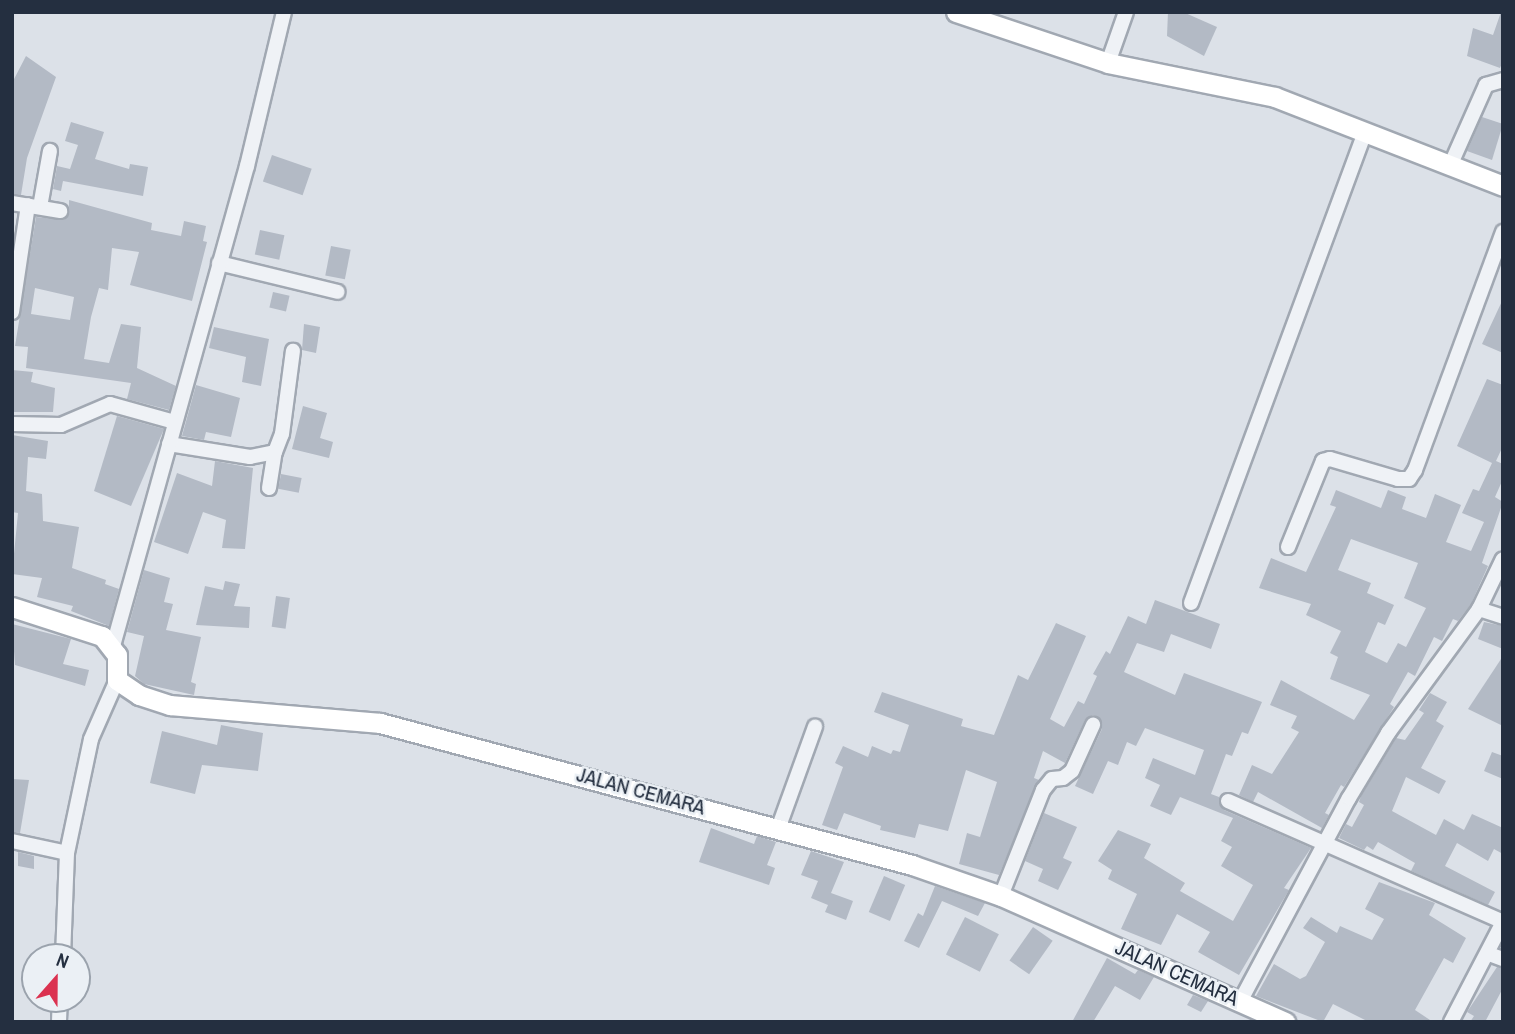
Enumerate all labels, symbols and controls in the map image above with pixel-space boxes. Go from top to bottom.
street label: JALAN CEMARA [574,762,708,820]
street label: JALAN CEMARA [1112,935,1242,1011]
north arrow [21,943,91,1013]
text: N [53,946,73,974]

